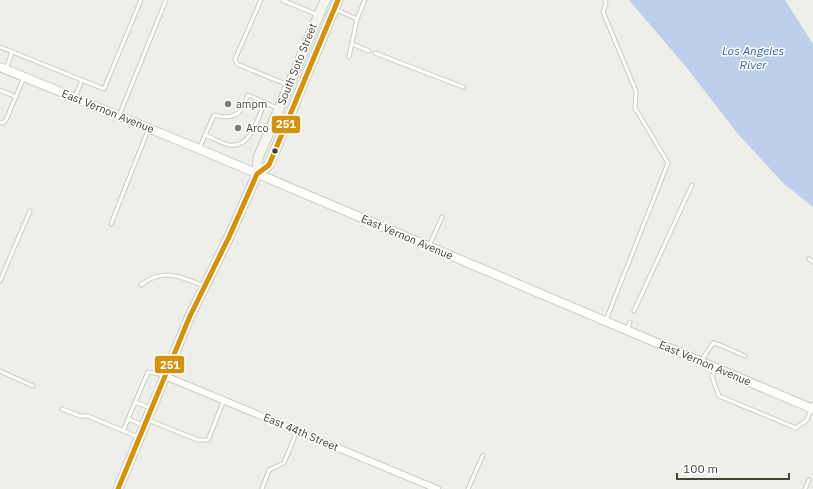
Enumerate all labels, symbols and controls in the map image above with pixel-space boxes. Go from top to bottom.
street label: South Soto Street [274,21,320,107]
water label: Los Angeles River [722,43,784,72]
street label: East Vernon Avenue [60,86,156,136]
place label: ampm [236,97,267,111]
marker: ampm [223,99,233,109]
line badge: 251 [271,115,301,134]
text: 251 [276,117,296,131]
place label: Arco [246,121,269,135]
marker: Arco [233,123,243,133]
unlabelled marker [270,146,280,156]
street label: East Vernon Avenue [359,211,455,263]
street label: East Vernon Avenue [657,337,753,389]
line badge: 251 [154,355,185,374]
text: 251 [160,358,180,372]
street label: East 44th Street [261,410,341,454]
scale bar [677,455,789,481]
text: 100 m [683,461,718,476]

